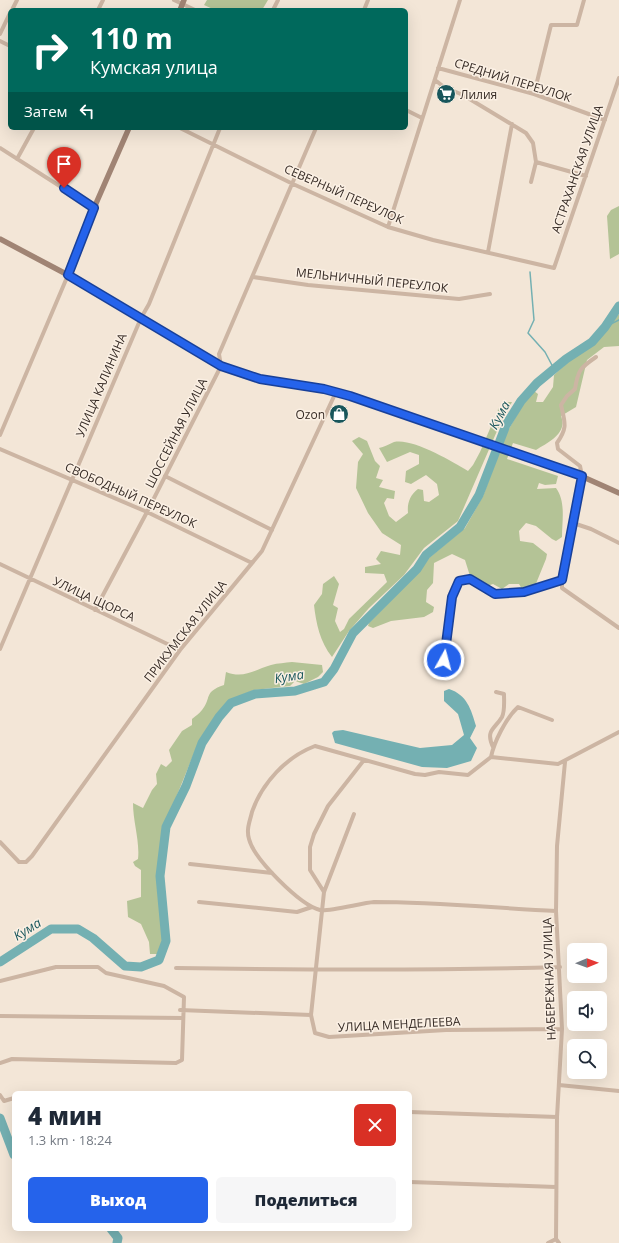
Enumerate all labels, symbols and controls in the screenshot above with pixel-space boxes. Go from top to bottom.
text: 110 m [90,19,173,57]
icon: right [24,24,76,76]
street label: СРЕДНИЙ ПЕРЕУЛОК [452,54,574,106]
text: Кумская улица [90,55,218,79]
supermarket icon: Лилия [435,83,457,105]
place label: Лилия [460,86,497,103]
icon: left [76,100,98,122]
text: Затем [24,101,68,121]
street label: АСТРАХАНСКАЯ УЛИЦА [547,102,607,235]
pin [47,147,81,188]
icon: arrive [53,153,75,175]
street label: СЕВЕРНЫЙ ПЕРЕУЛОК [282,160,407,228]
street label: МЕЛЬНИЧНЫЙ ПЕРЕУЛОК [295,264,450,297]
street label: УЛИЦА КАЛИНИНА [71,330,131,440]
street label: ШОССЕЙНАЯ УЛИЦА [141,375,211,491]
water label: Кума [484,397,514,432]
shop icon: Ozon [328,403,350,425]
place label: Ozon [295,406,325,423]
street label: СВОБОДНЫЙ ПЕРЕУЛОК [62,458,200,532]
street label: УЛИЦА ЩОРСА [50,573,138,626]
street label: ПРИКУМСКАЯ УЛИЦА [140,576,230,686]
position arrow [423,639,465,681]
water label: Кума [273,665,306,687]
water label: Кума [10,913,45,944]
street label: НАБЕРЕЖНАЯ УЛИЦА [538,917,560,1041]
north arrow [567,943,607,983]
map controls [567,943,607,1079]
button: sound [567,991,607,1031]
street label: УЛИЦА МЕНДЕЛЕЕВА [337,1012,461,1036]
button: search [567,1039,607,1079]
text: 4 мин [28,1099,102,1132]
button: close [354,1104,396,1146]
text: 1.3 km · 18:24 [28,1131,112,1149]
button: Выход [28,1177,208,1223]
button: Поделиться [216,1177,396,1223]

